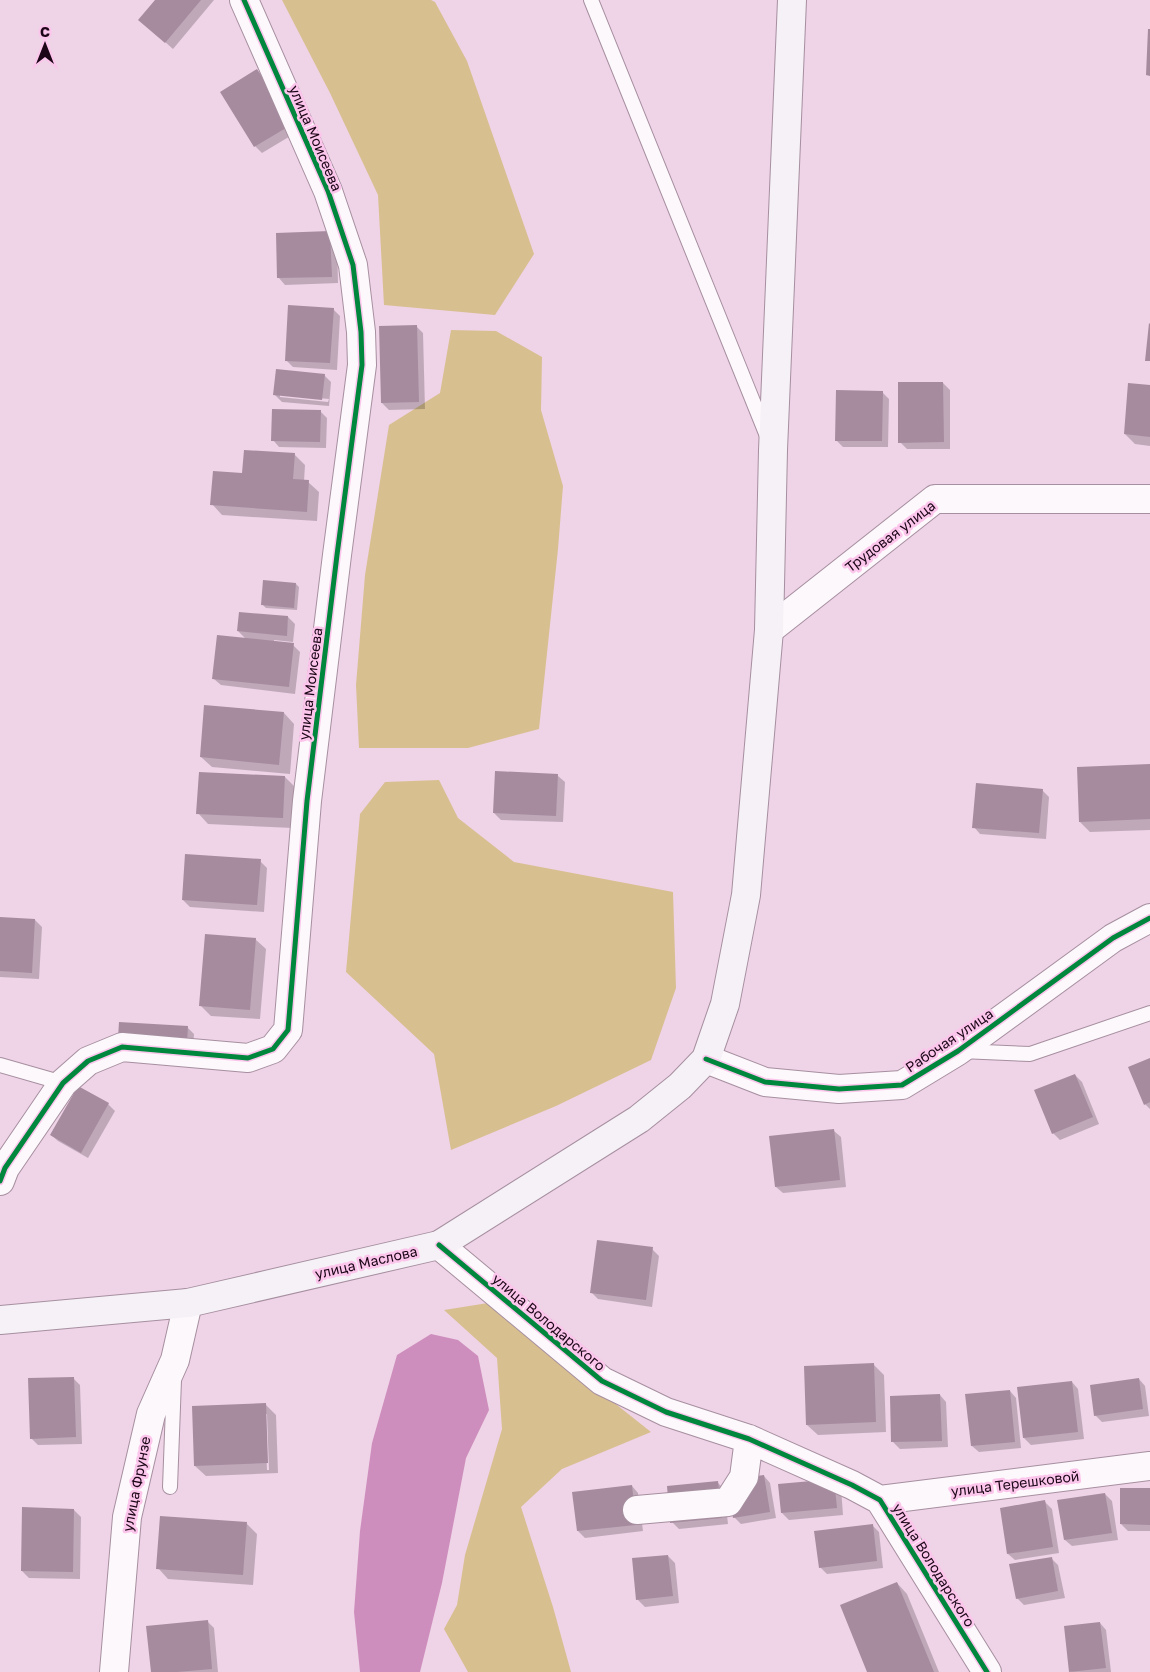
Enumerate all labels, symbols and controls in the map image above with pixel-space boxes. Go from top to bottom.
north arrow [20,20,70,70]
text: С [40,23,50,40]
street label: улица Моисеева [286,83,346,193]
street label: Трудовая улица [842,497,938,575]
street label: улица Моисеева [295,627,325,741]
street label: Рабочая улица [902,1004,996,1076]
street label: улица Маслова [313,1242,419,1282]
street label: улица Володарского [489,1270,609,1374]
street label: улица Фрунзе [118,1435,154,1533]
street label: улица Терешковой [950,1467,1080,1499]
street label: улица Володарского [889,1500,979,1630]

